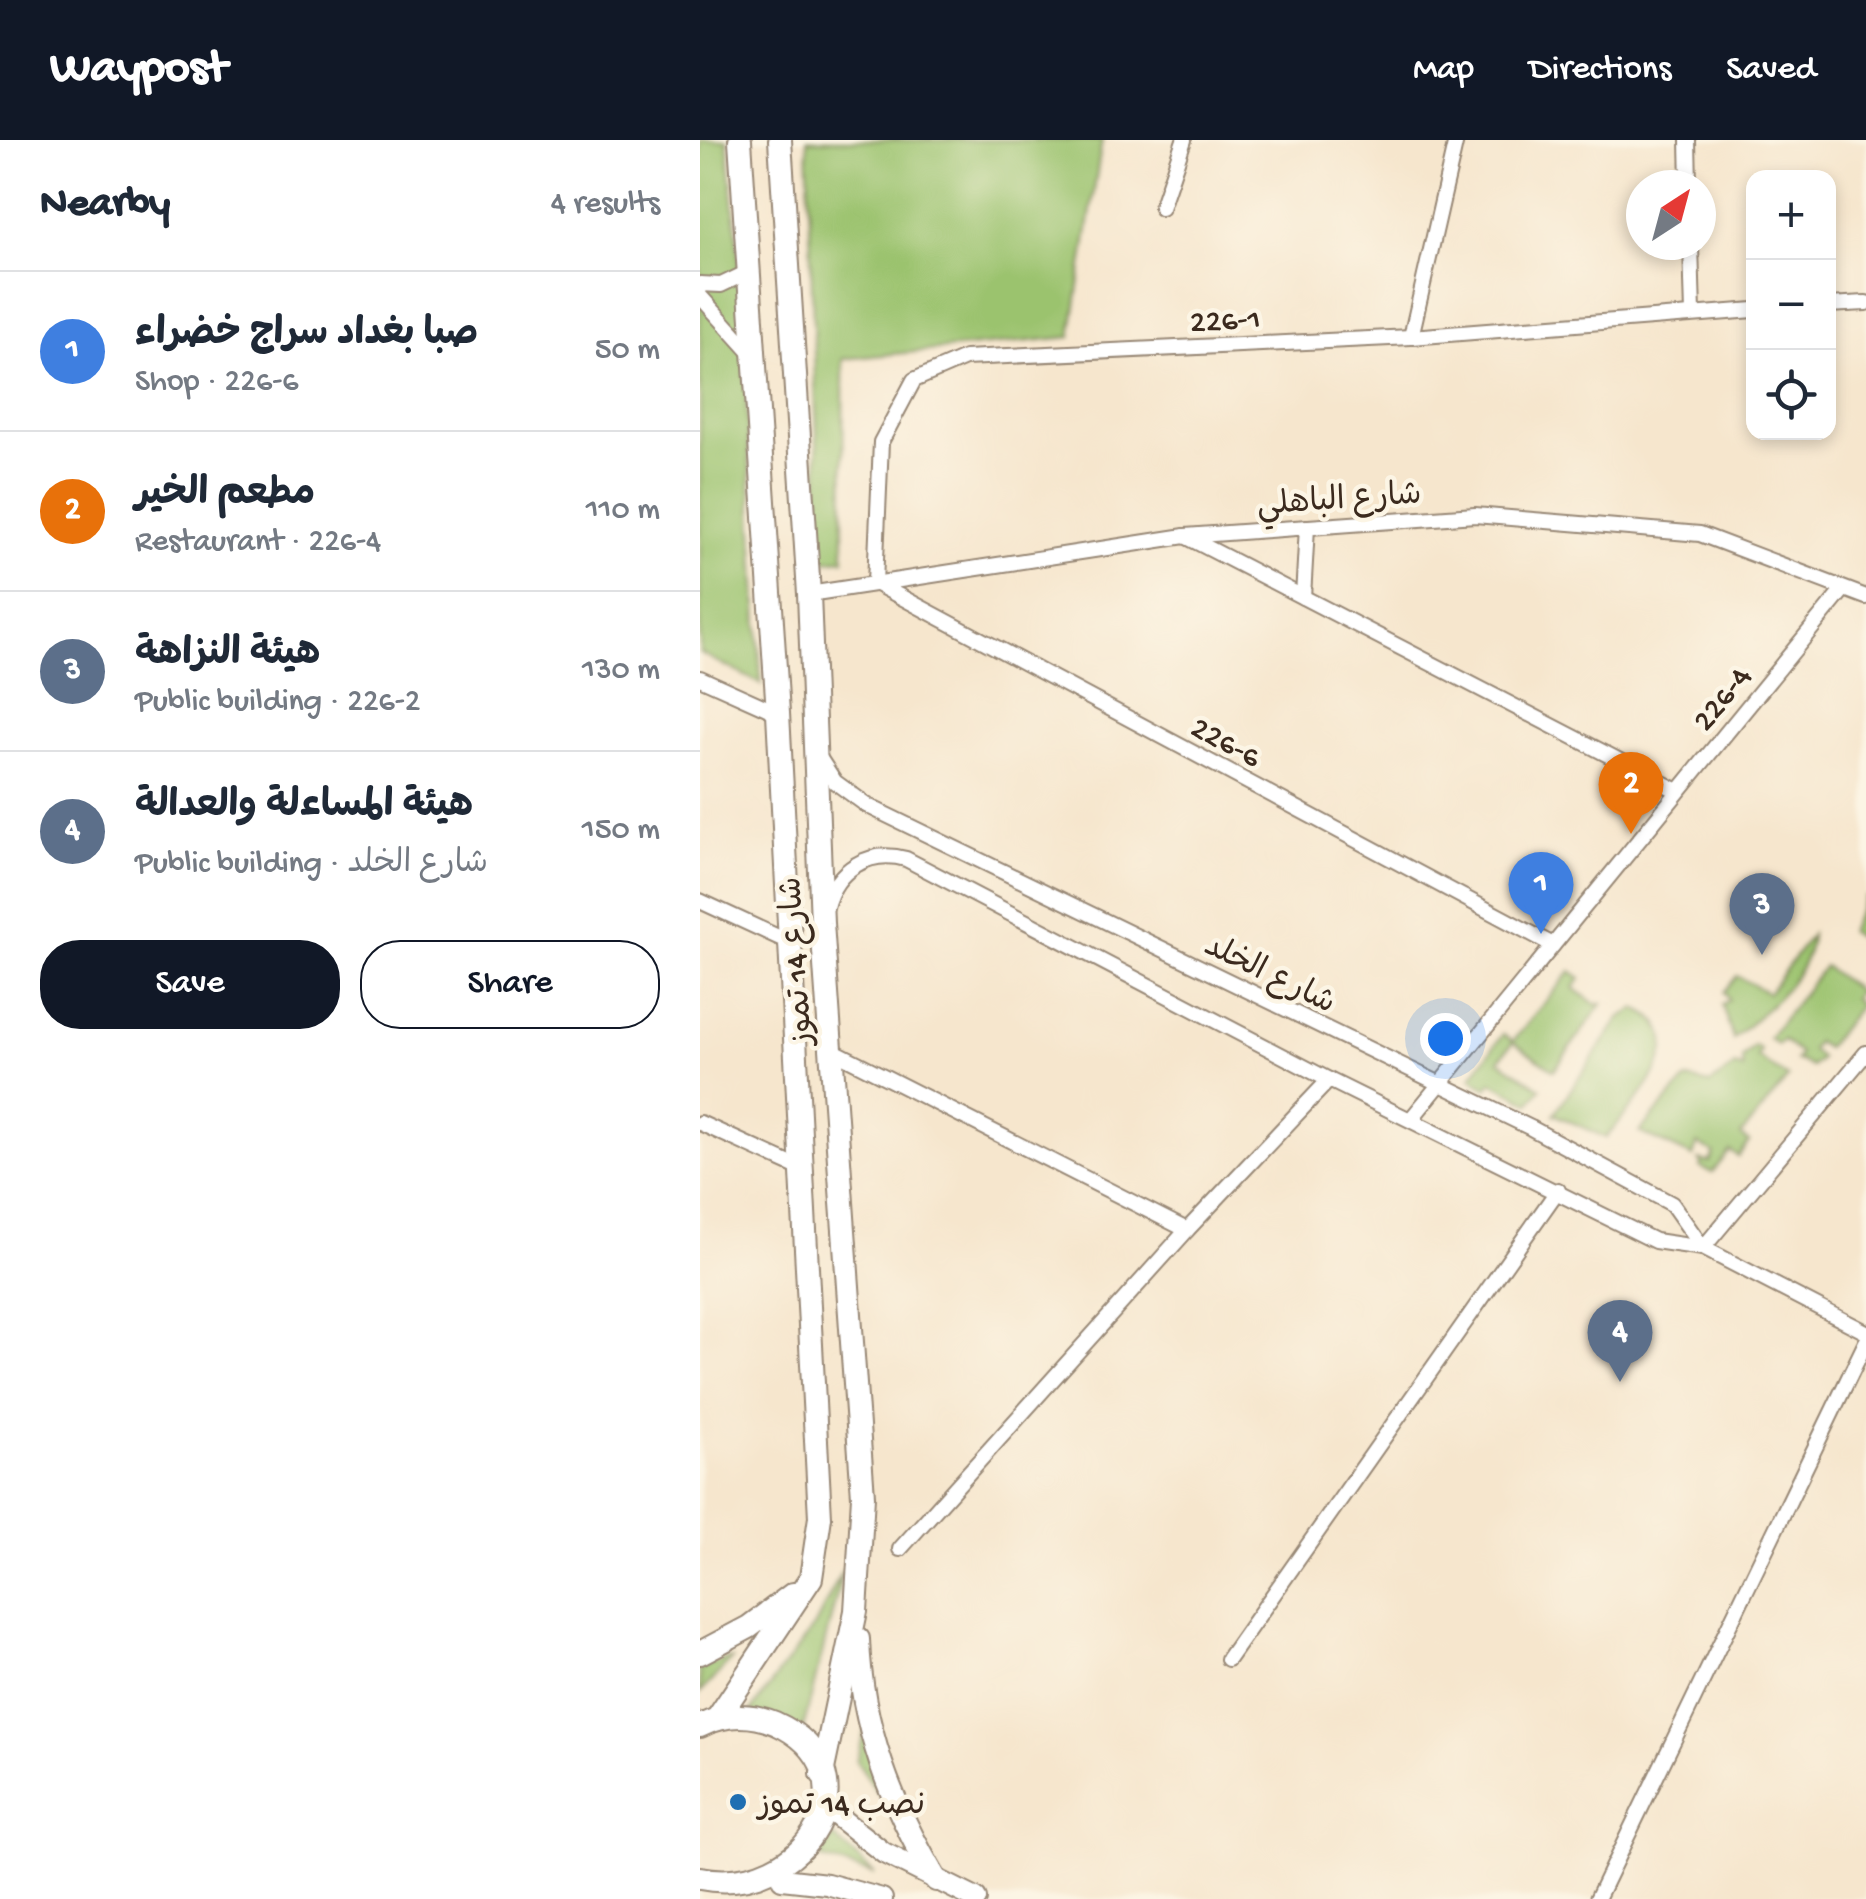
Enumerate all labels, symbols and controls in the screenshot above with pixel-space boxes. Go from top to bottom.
text: Waypost [50,42,227,99]
text: Map [1413,50,1474,91]
text: Directions [1529,50,1671,91]
text: Saved [1726,50,1816,91]
north arrow [1626,170,1716,260]
map controls [1746,170,1836,440]
button: + [1746,170,1836,260]
text: Nearby [40,181,170,230]
text: 4 results [551,186,660,224]
button: − [1746,260,1836,350]
street label: 226-1 [1189,302,1261,344]
text: صبا بغداد سراج خضراء [135,314,478,358]
text: 1 [66,332,79,370]
text: 50 m [595,332,660,370]
button: locate [1746,350,1836,440]
text: Shop · 226-6 [135,364,298,402]
text: مطعم الخير [135,474,315,518]
street label: شارع الباهلي [1256,477,1423,531]
text: 2 [65,492,80,530]
text: 110 m [586,492,660,530]
text: Restaurant · 226-4 [135,524,381,562]
text: هيئة النزاهة [135,634,320,678]
text: 3 [64,652,81,690]
text: 130 m [582,652,660,690]
street label: 226-4 [1686,660,1762,740]
text: Public building · 226-2 [135,684,421,722]
street label: 226-6 [1183,710,1267,779]
pin: 2 [1598,752,1664,834]
text: هيئة المساءلة والعدالة [135,786,473,830]
text: 4 [65,812,80,850]
text: 150 m [582,812,660,850]
text: Public building · شارع الخلد [135,846,488,884]
pin: 1 [1508,852,1574,934]
pin: 3 [1730,872,1794,955]
street label: شارع 14 تموز [774,875,824,1049]
street label: شارع الخلد [1197,929,1340,1024]
button: Save [40,940,340,1029]
button: Share [360,940,660,1029]
your location [1420,1013,1471,1064]
pin: 4 [1588,1300,1652,1382]
place label: نصب 14 تموز [755,1788,925,1826]
marker: نصب 14 تموز [727,1791,749,1813]

